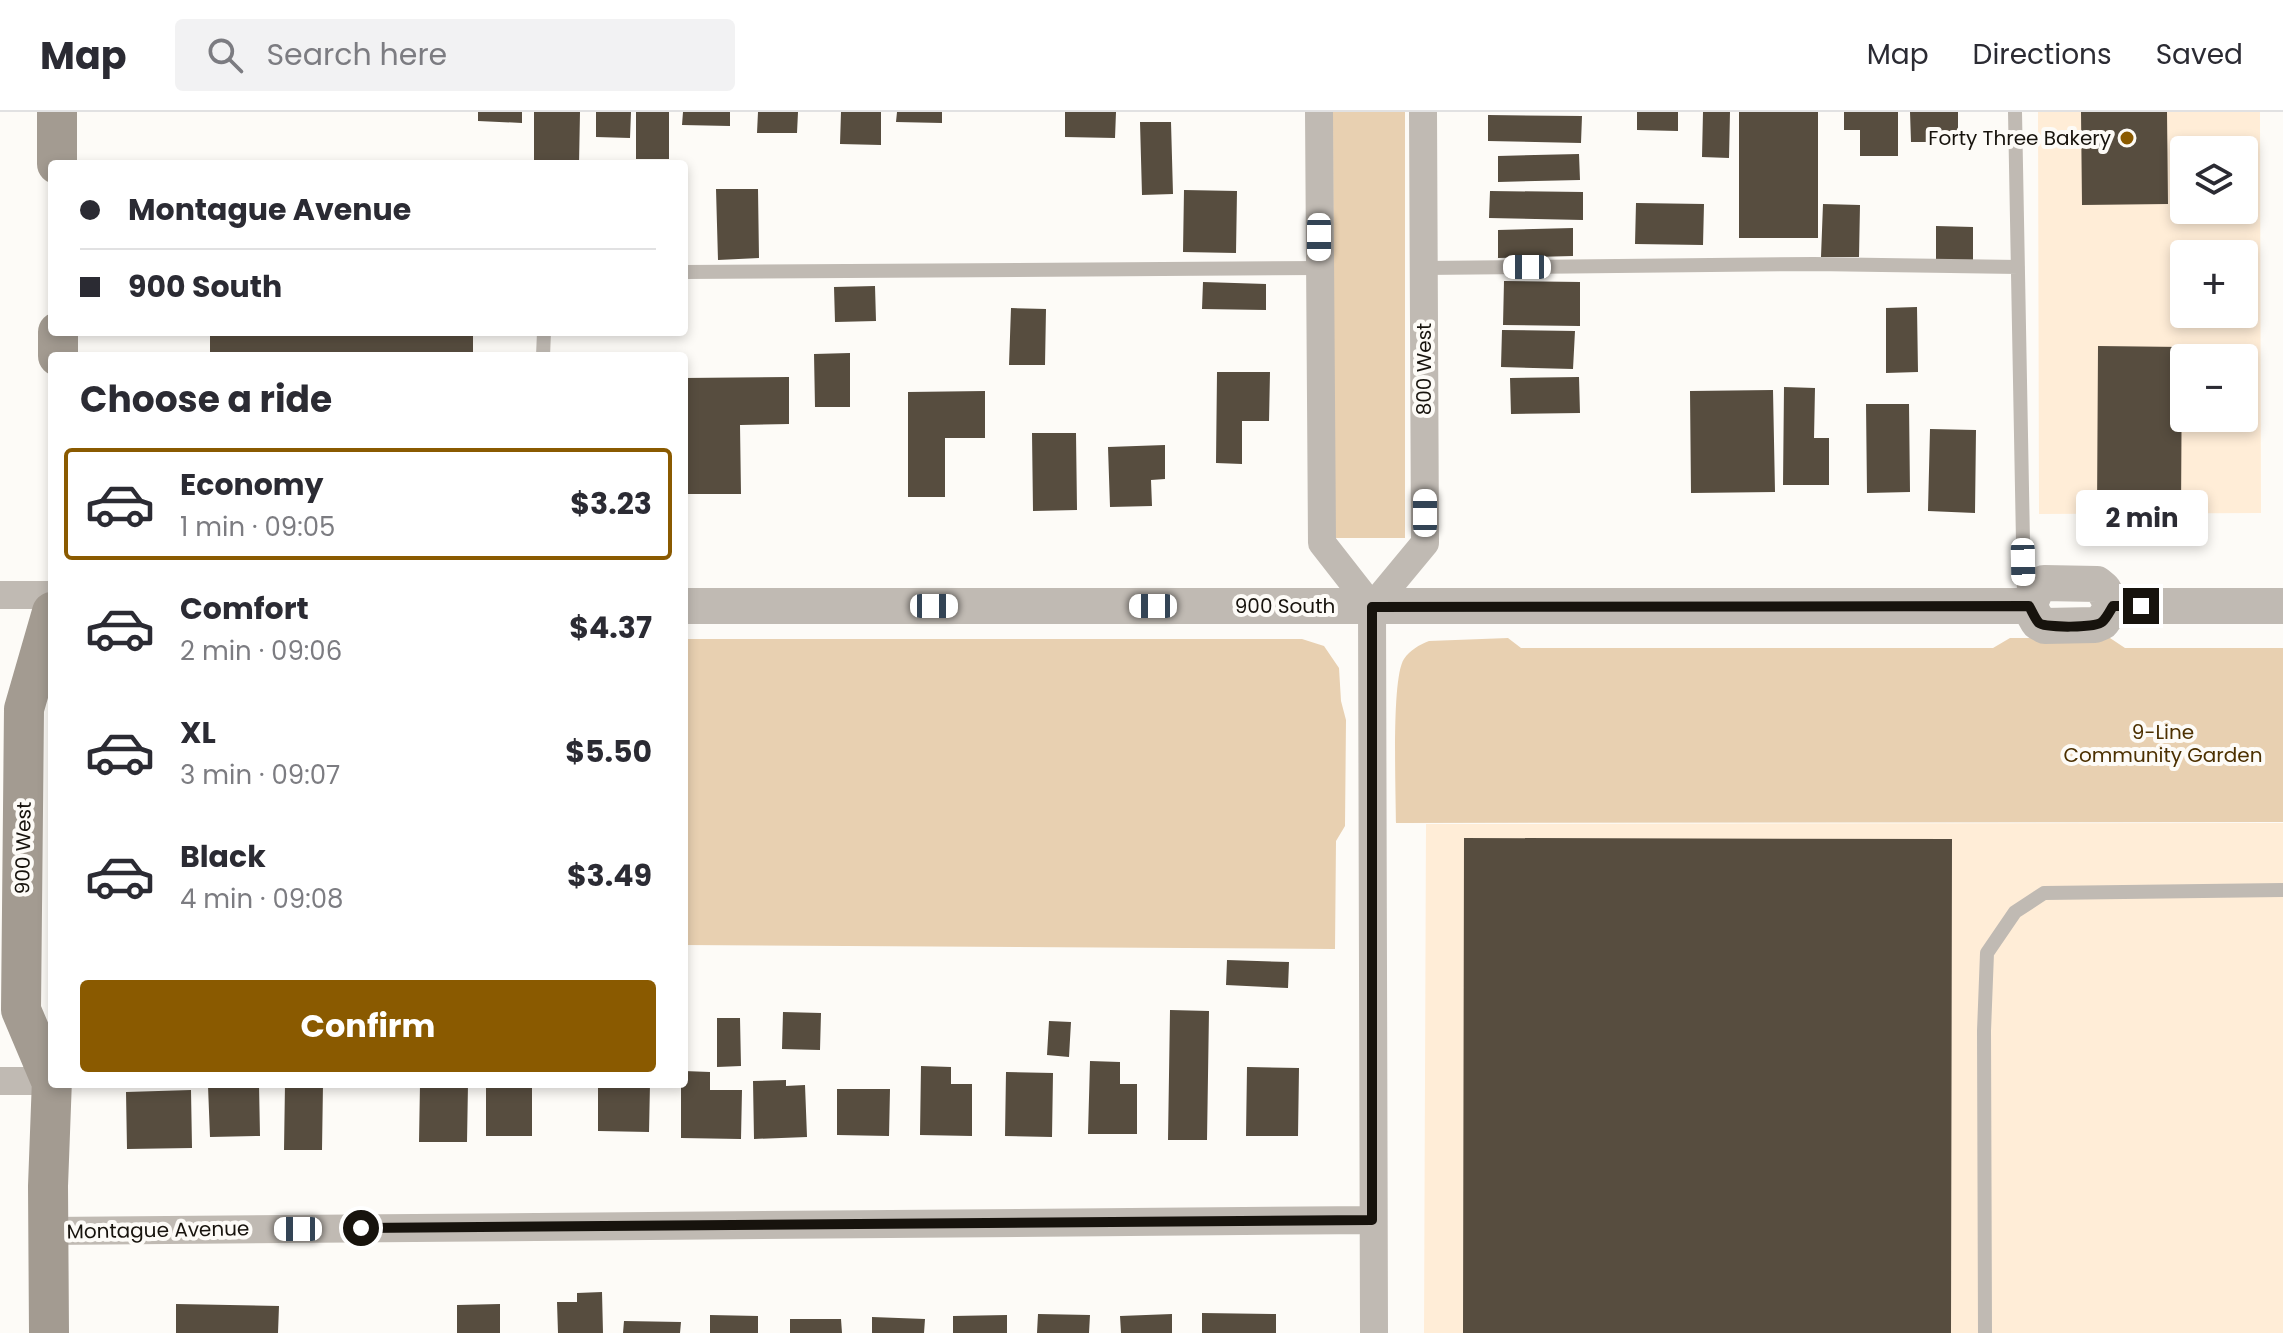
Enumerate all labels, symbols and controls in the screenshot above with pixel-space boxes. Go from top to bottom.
search box [175,19,735,91]
text: Map [40,29,127,82]
icon: search [203,33,247,77]
text: Search here [267,33,447,76]
text: Map [1867,35,1929,74]
text: Directions [1973,35,2112,74]
text: Saved [2156,35,2243,74]
place label: Forty Three Bakery [1928,124,2111,152]
marker: Forty Three Bakery [2118,129,2136,147]
map controls [2170,136,2258,432]
button: layers [2170,136,2258,224]
text: Montague Avenue [128,188,411,231]
car [1307,213,1331,261]
button: + [2170,240,2258,328]
car [1503,255,1551,279]
text: 900 South [128,265,282,308]
street label: 800 West [1410,323,1438,415]
button: − [2170,344,2258,432]
text: Choose a ride [80,374,332,425]
text: Economy [180,463,324,506]
icon: car [84,468,156,540]
text: $3.23 [570,482,652,525]
car [1413,489,1437,537]
callout: 2 min [2075,490,2207,546]
text: 2 min [2105,500,2179,536]
text: 1 min · 09:05 [180,509,335,545]
car [2011,538,2035,586]
text: Comfort [180,587,309,630]
route end [2123,588,2159,624]
icon: car [84,592,156,664]
street label: 900 South [1235,592,1335,620]
car [910,594,958,618]
car [1129,594,1177,618]
text: $4.37 [569,606,652,649]
text: 2 min · 09:06 [180,633,342,669]
text: XL [180,711,216,754]
icon: car [84,716,156,788]
park label: 9-Line Community Garden [2063,718,2263,769]
text: $5.50 [565,730,652,773]
text: 3 min · 09:07 [180,757,340,793]
street label: 900 West [8,801,38,895]
text: Black [180,835,266,878]
icon: car [84,840,156,912]
text: $3.49 [567,854,652,897]
text: 4 min · 09:08 [180,881,344,917]
button: Confirm [80,980,656,1072]
route start [343,1210,379,1246]
street label: Montague Avenue [66,1214,250,1246]
car [274,1217,322,1241]

